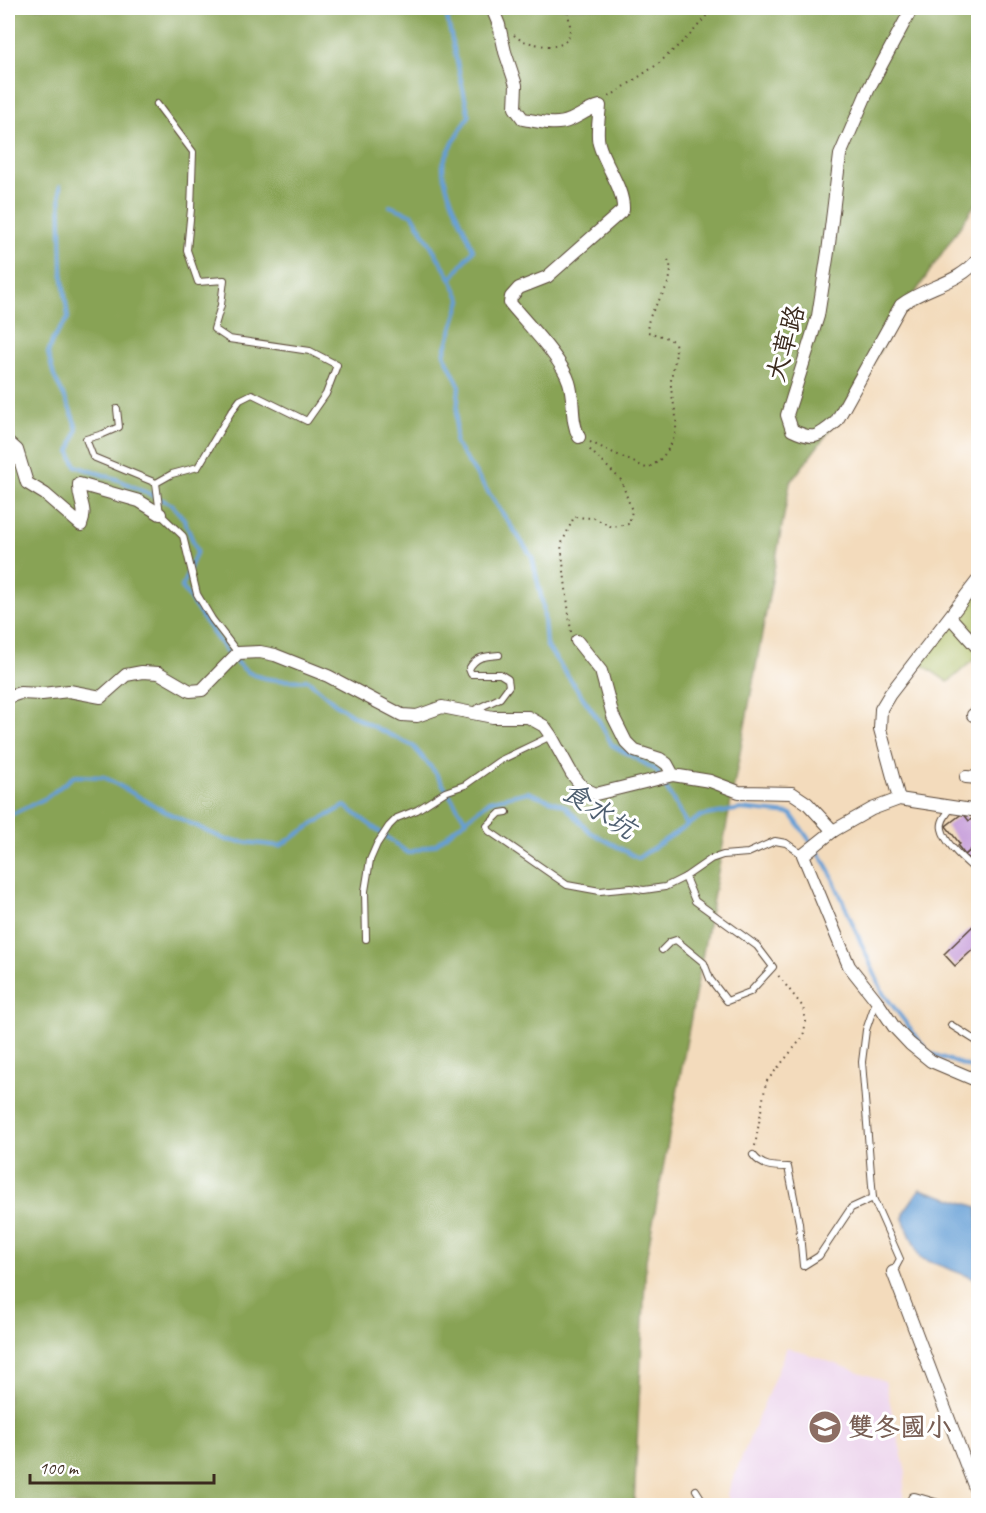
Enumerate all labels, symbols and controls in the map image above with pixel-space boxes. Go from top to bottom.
street label: 大草路 [759,301,812,385]
water label: 食水坑 [556,774,645,848]
school or university icon: 雙冬國小 [807,1409,843,1445]
place label: 雙冬國小 [848,1411,952,1444]
scale bar [30,1447,214,1485]
text: 100 m [39,1457,80,1479]

